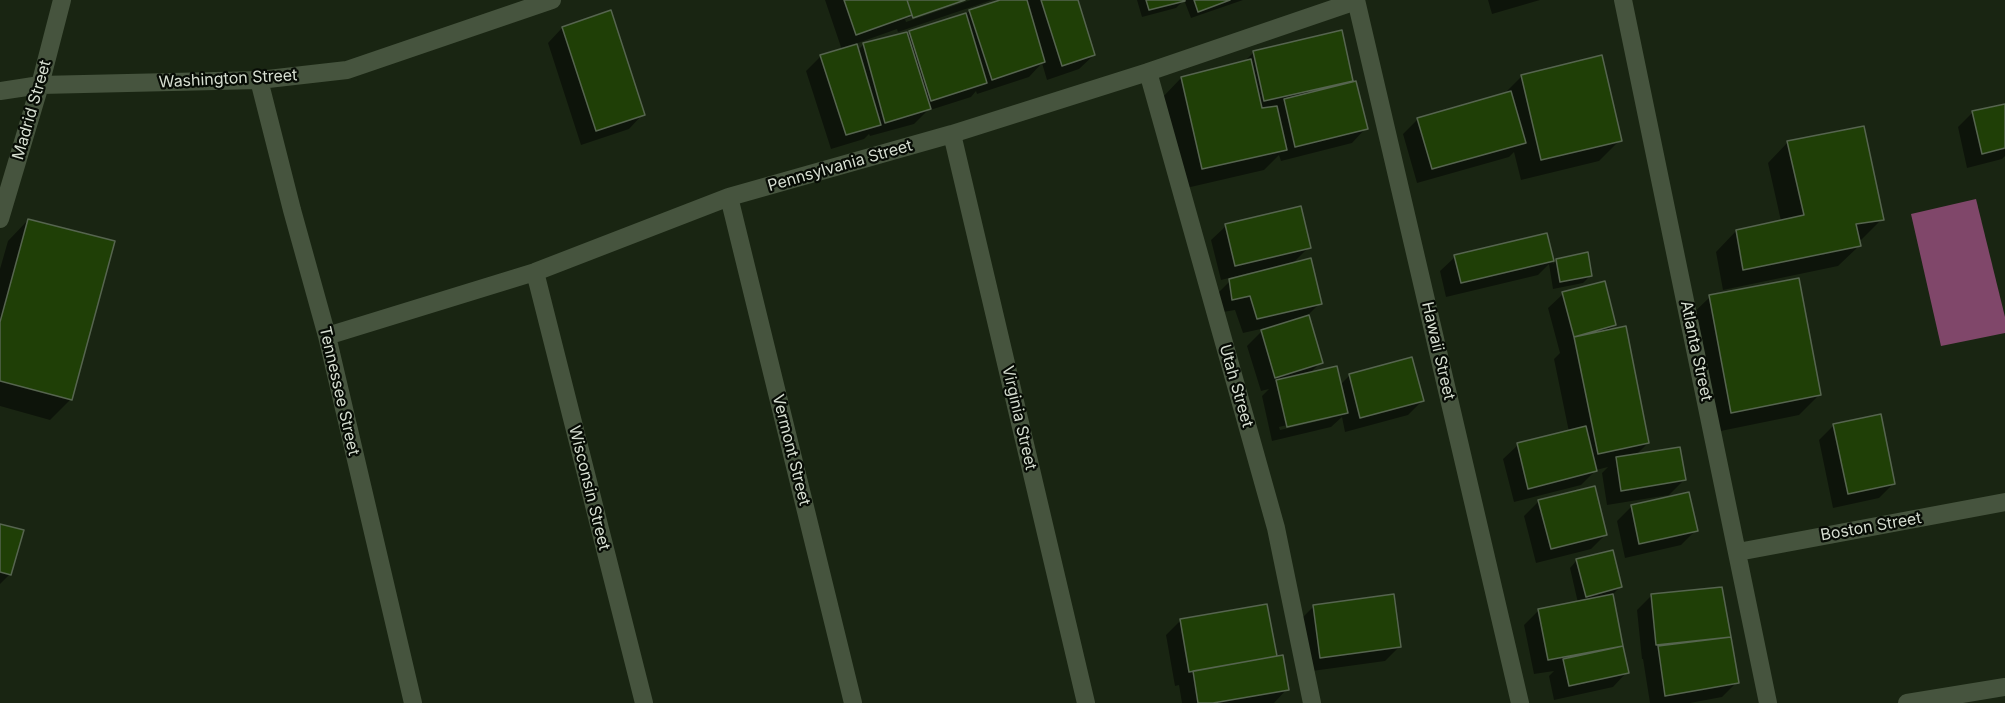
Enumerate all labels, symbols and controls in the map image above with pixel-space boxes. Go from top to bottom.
street label: Madrid Street [9,58,55,162]
street label: Washington Street [158,66,298,92]
street label: Pennsylvania Street [765,136,915,196]
street label: Atlanta Street [1676,299,1716,403]
street label: Hawaii Street [1417,300,1459,402]
street label: Tennessee Street [315,325,363,457]
street label: Utah Street [1215,342,1257,430]
street label: Virginia Street [998,364,1040,472]
street label: Vermont Street [768,392,814,508]
street label: Wisconsin Street [564,424,614,552]
street label: Boston Street [1819,509,1923,545]

